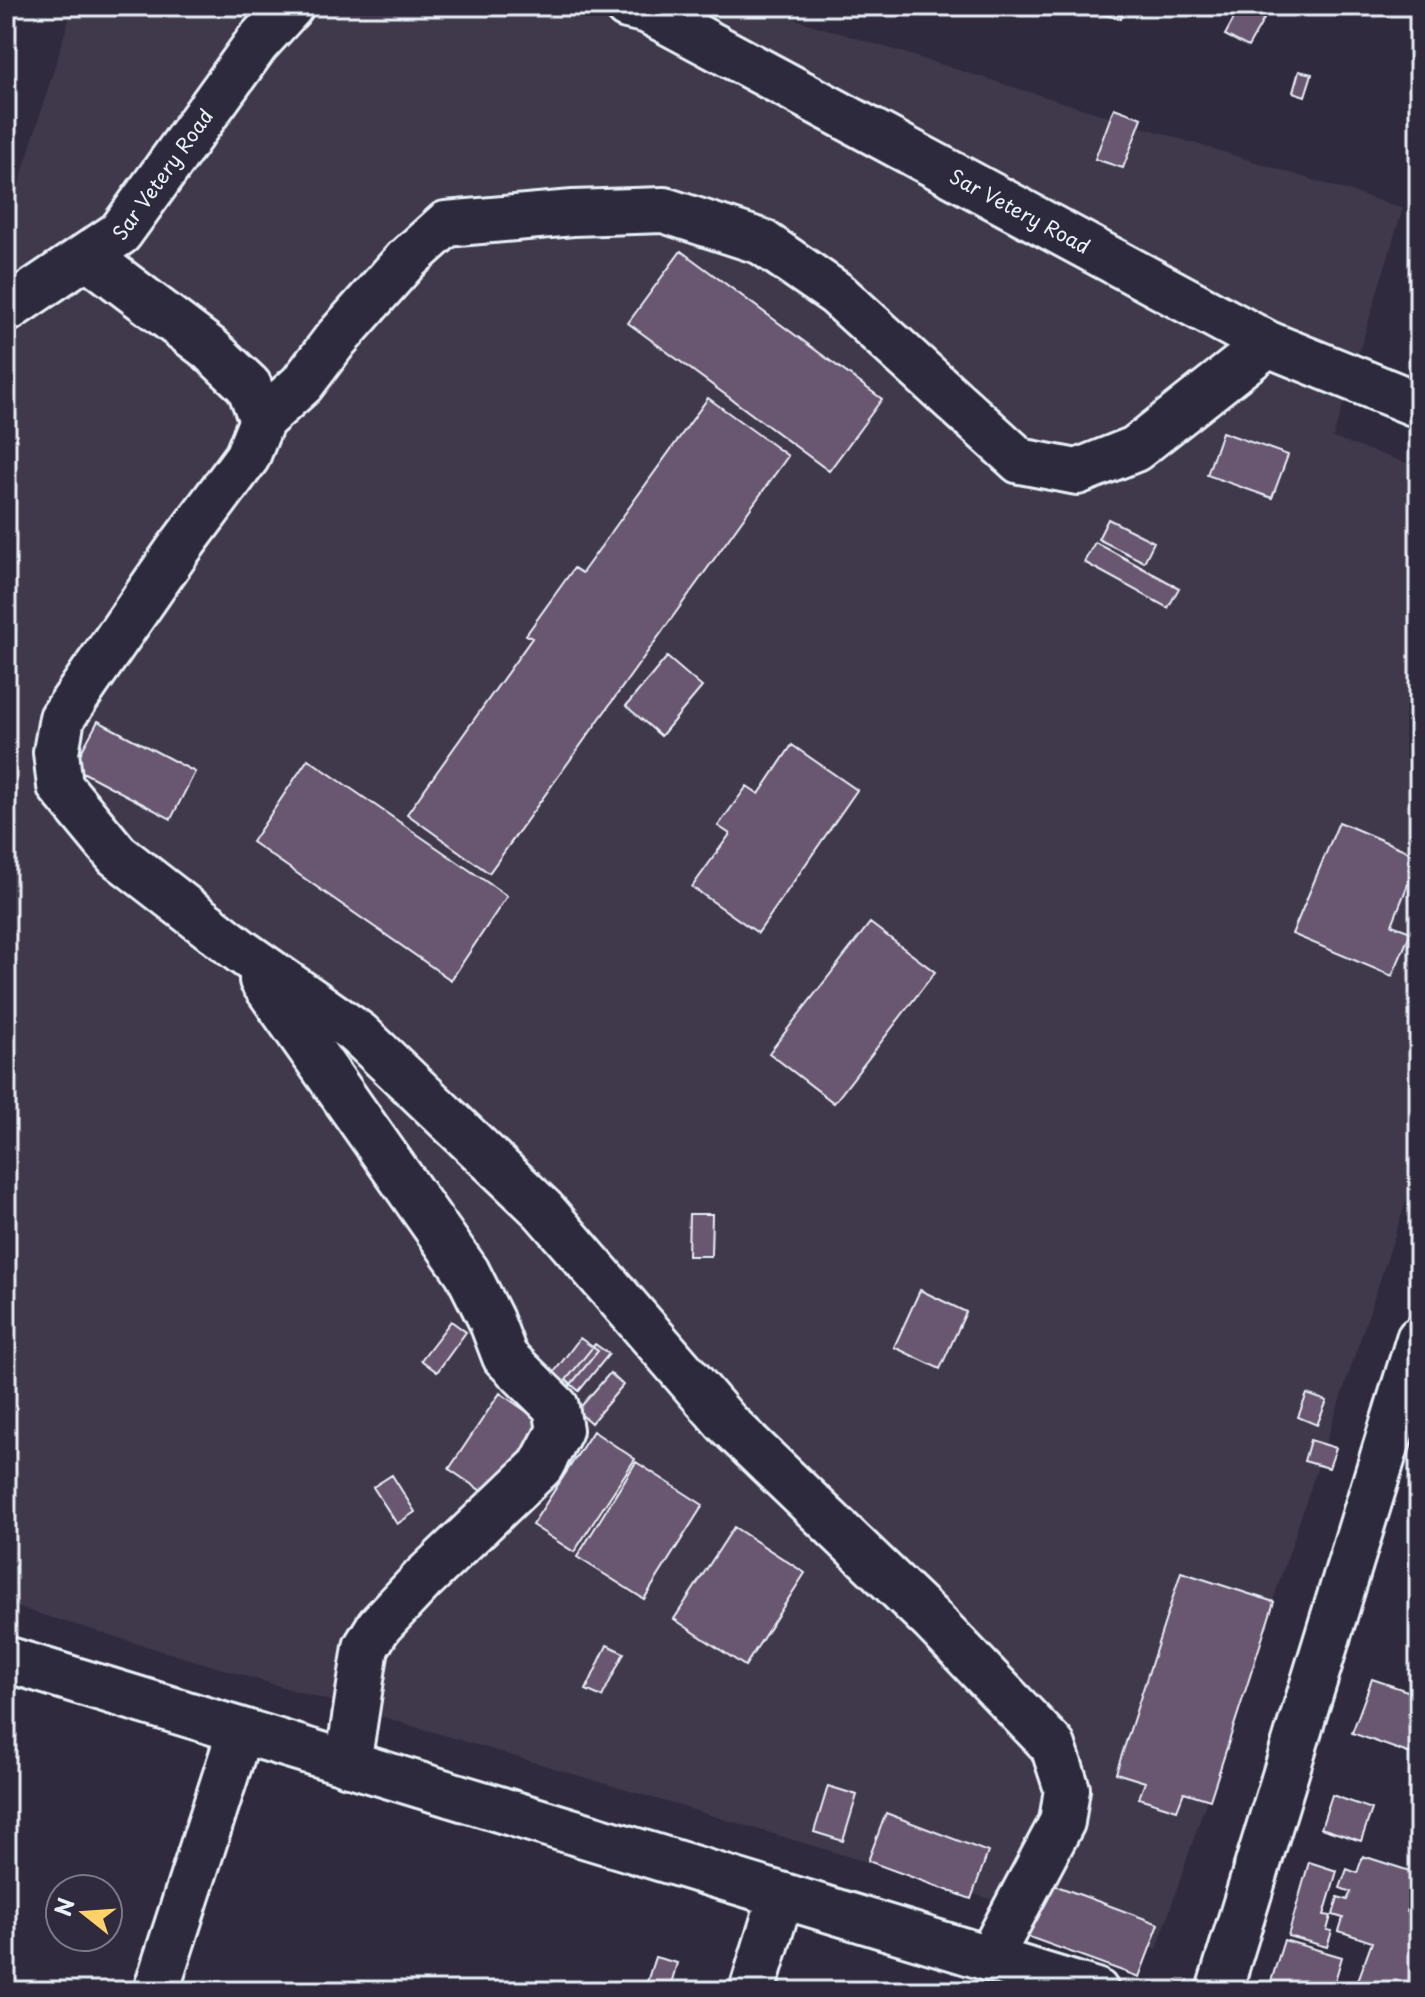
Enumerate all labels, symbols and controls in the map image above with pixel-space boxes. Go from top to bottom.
street label: Sar Vetery Road [105,102,220,246]
street label: Sar Vetery Road [945,161,1096,261]
north arrow [44,1873,124,1953]
text: N [45,1894,82,1920]

